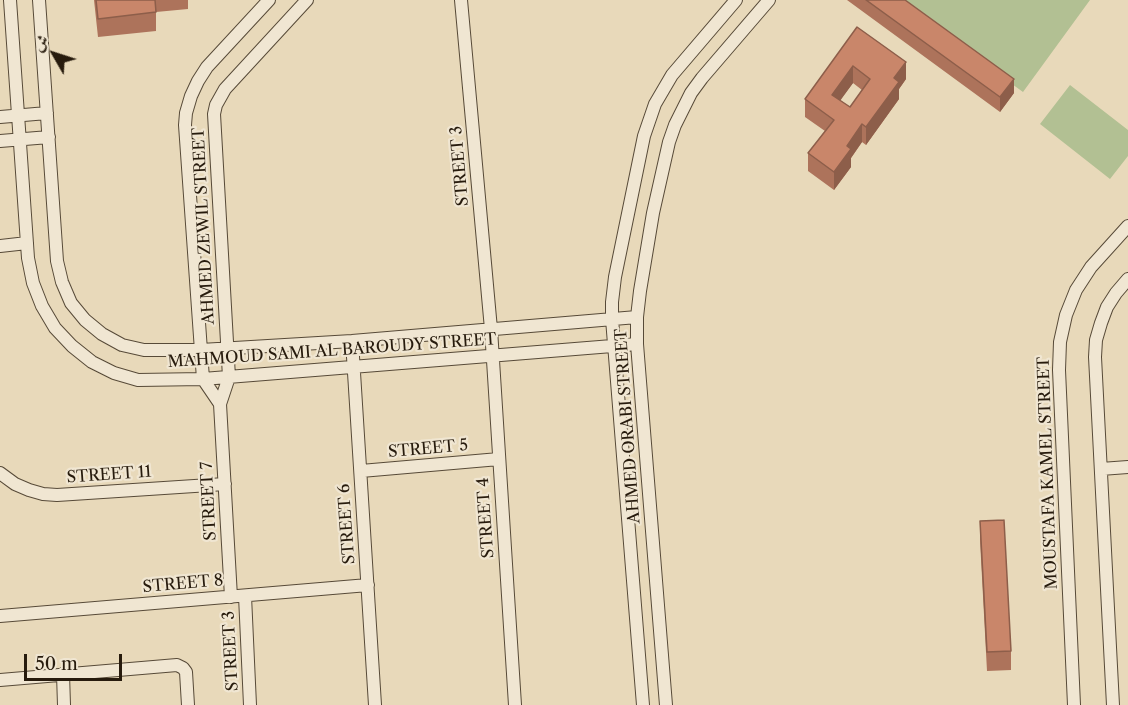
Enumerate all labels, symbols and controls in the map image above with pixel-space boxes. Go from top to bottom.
north arrow [24,24,84,84]
text: ش [27,30,53,55]
street label: STREET 3 [447,125,473,207]
street label: AHMED ZEWIL STREET [189,127,219,325]
street label: AHMED ORABI STREET [612,328,644,524]
street label: MAHMOUD SAMI AL BAROUDY STREET [167,330,497,372]
street label: MOUSTAFA KAMEL STREET [1034,356,1062,590]
street label: STREET 5 [387,436,469,462]
street label: STREET 7 [197,461,221,541]
street label: STREET 11 [66,462,152,488]
street label: STREET 4 [474,477,498,559]
street label: STREET 6 [335,483,359,565]
street label: STREET 8 [142,571,224,597]
street label: STREET 3 [219,610,243,692]
scale bar [27,642,124,680]
text: 50 m [35,653,78,675]

